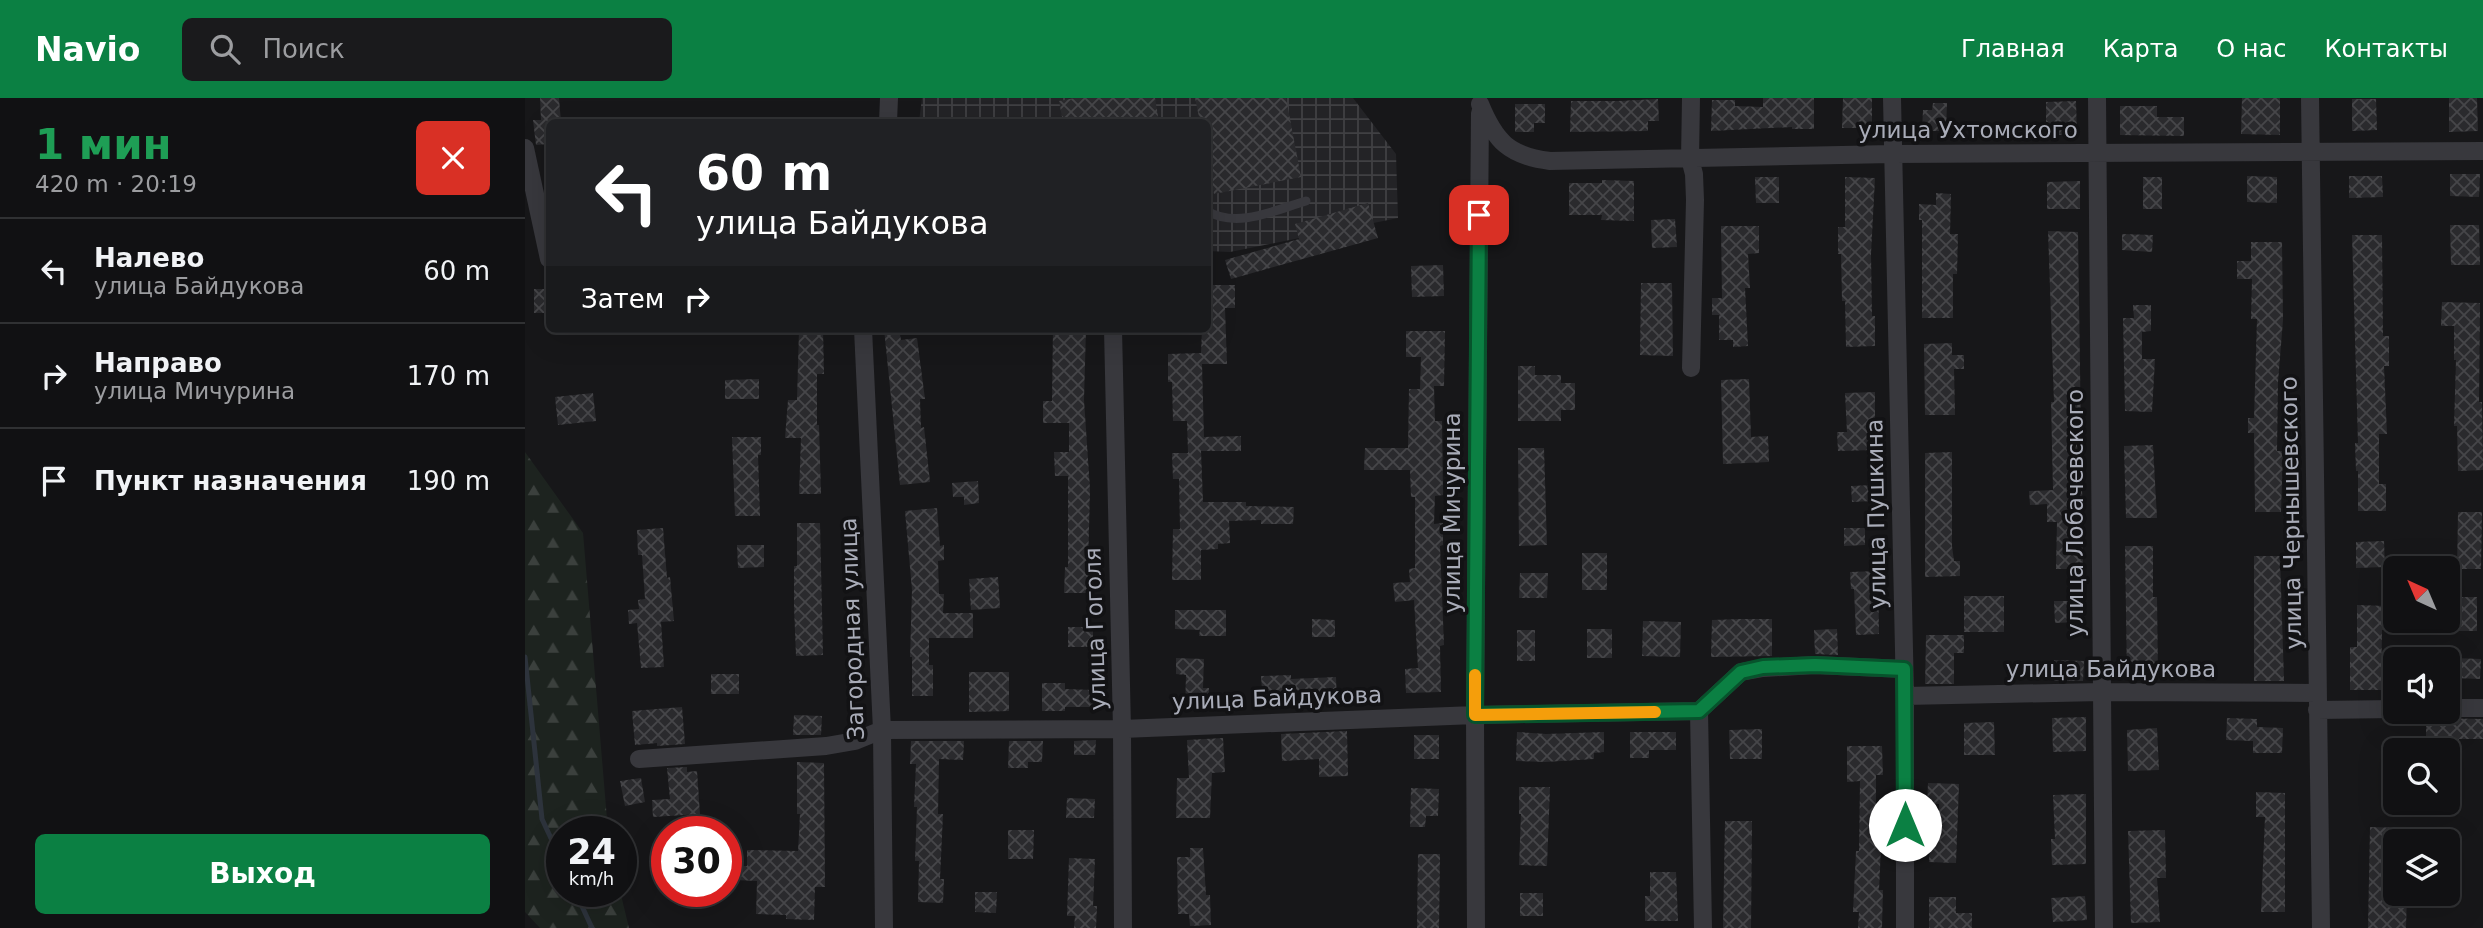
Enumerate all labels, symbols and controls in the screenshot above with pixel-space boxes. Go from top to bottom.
search box [182,18,672,81]
text: Navio [35,30,140,69]
icon: search [206,30,244,68]
text: Поиск [262,34,345,64]
text: Главная [1961,35,2065,63]
text: Карта [2103,35,2178,63]
text: О нас [2216,35,2286,63]
text: Контакты [2324,35,2448,63]
street label: улица Ухтомского [1858,117,2078,143]
text: 1 мин [35,120,172,169]
button: close [416,121,490,195]
text: 60 m [696,145,832,202]
icon: left [581,147,672,238]
text: 420 m · 20:19 [35,171,197,197]
pin [1449,185,1509,245]
icon: arrive [1460,196,1498,234]
text: улица Байдукова [696,204,989,242]
text: Налево [94,243,204,273]
icon: left [35,252,73,290]
text: 60 m [423,256,490,286]
text: улица Байдукова [94,273,304,299]
icon: right [678,280,716,318]
text: Затем [581,284,664,314]
text: Направо [94,348,222,378]
icon: right [35,357,73,395]
text: 170 m [407,361,490,391]
street label: улица Чернышевского [2276,376,2306,650]
text: улица Мичурина [94,378,295,404]
street label: улица Лобачевского [2062,389,2088,637]
street label: улица Мичурина [1439,413,1465,614]
street label: улица Пушкина [1861,419,1891,609]
icon: arrive [35,462,73,500]
text: Пункт назначения [94,466,367,496]
text: 190 m [407,466,490,496]
street label: Загородная улица [835,517,869,741]
street label: улица Гоголя [1079,547,1111,711]
north arrow [2383,556,2461,634]
map controls [2383,556,2460,906]
button: sound [2383,647,2460,724]
street label: улица Байдукова [2006,656,2216,682]
street label: улица Байдукова [1171,681,1383,715]
button: search [2383,738,2460,815]
position arrow [1868,788,1942,862]
speed limit sign: 30 [651,816,742,907]
button: layers [2383,829,2460,906]
text: 24 [567,832,616,872]
button: Выход [35,834,490,914]
text: km/h [569,868,614,889]

